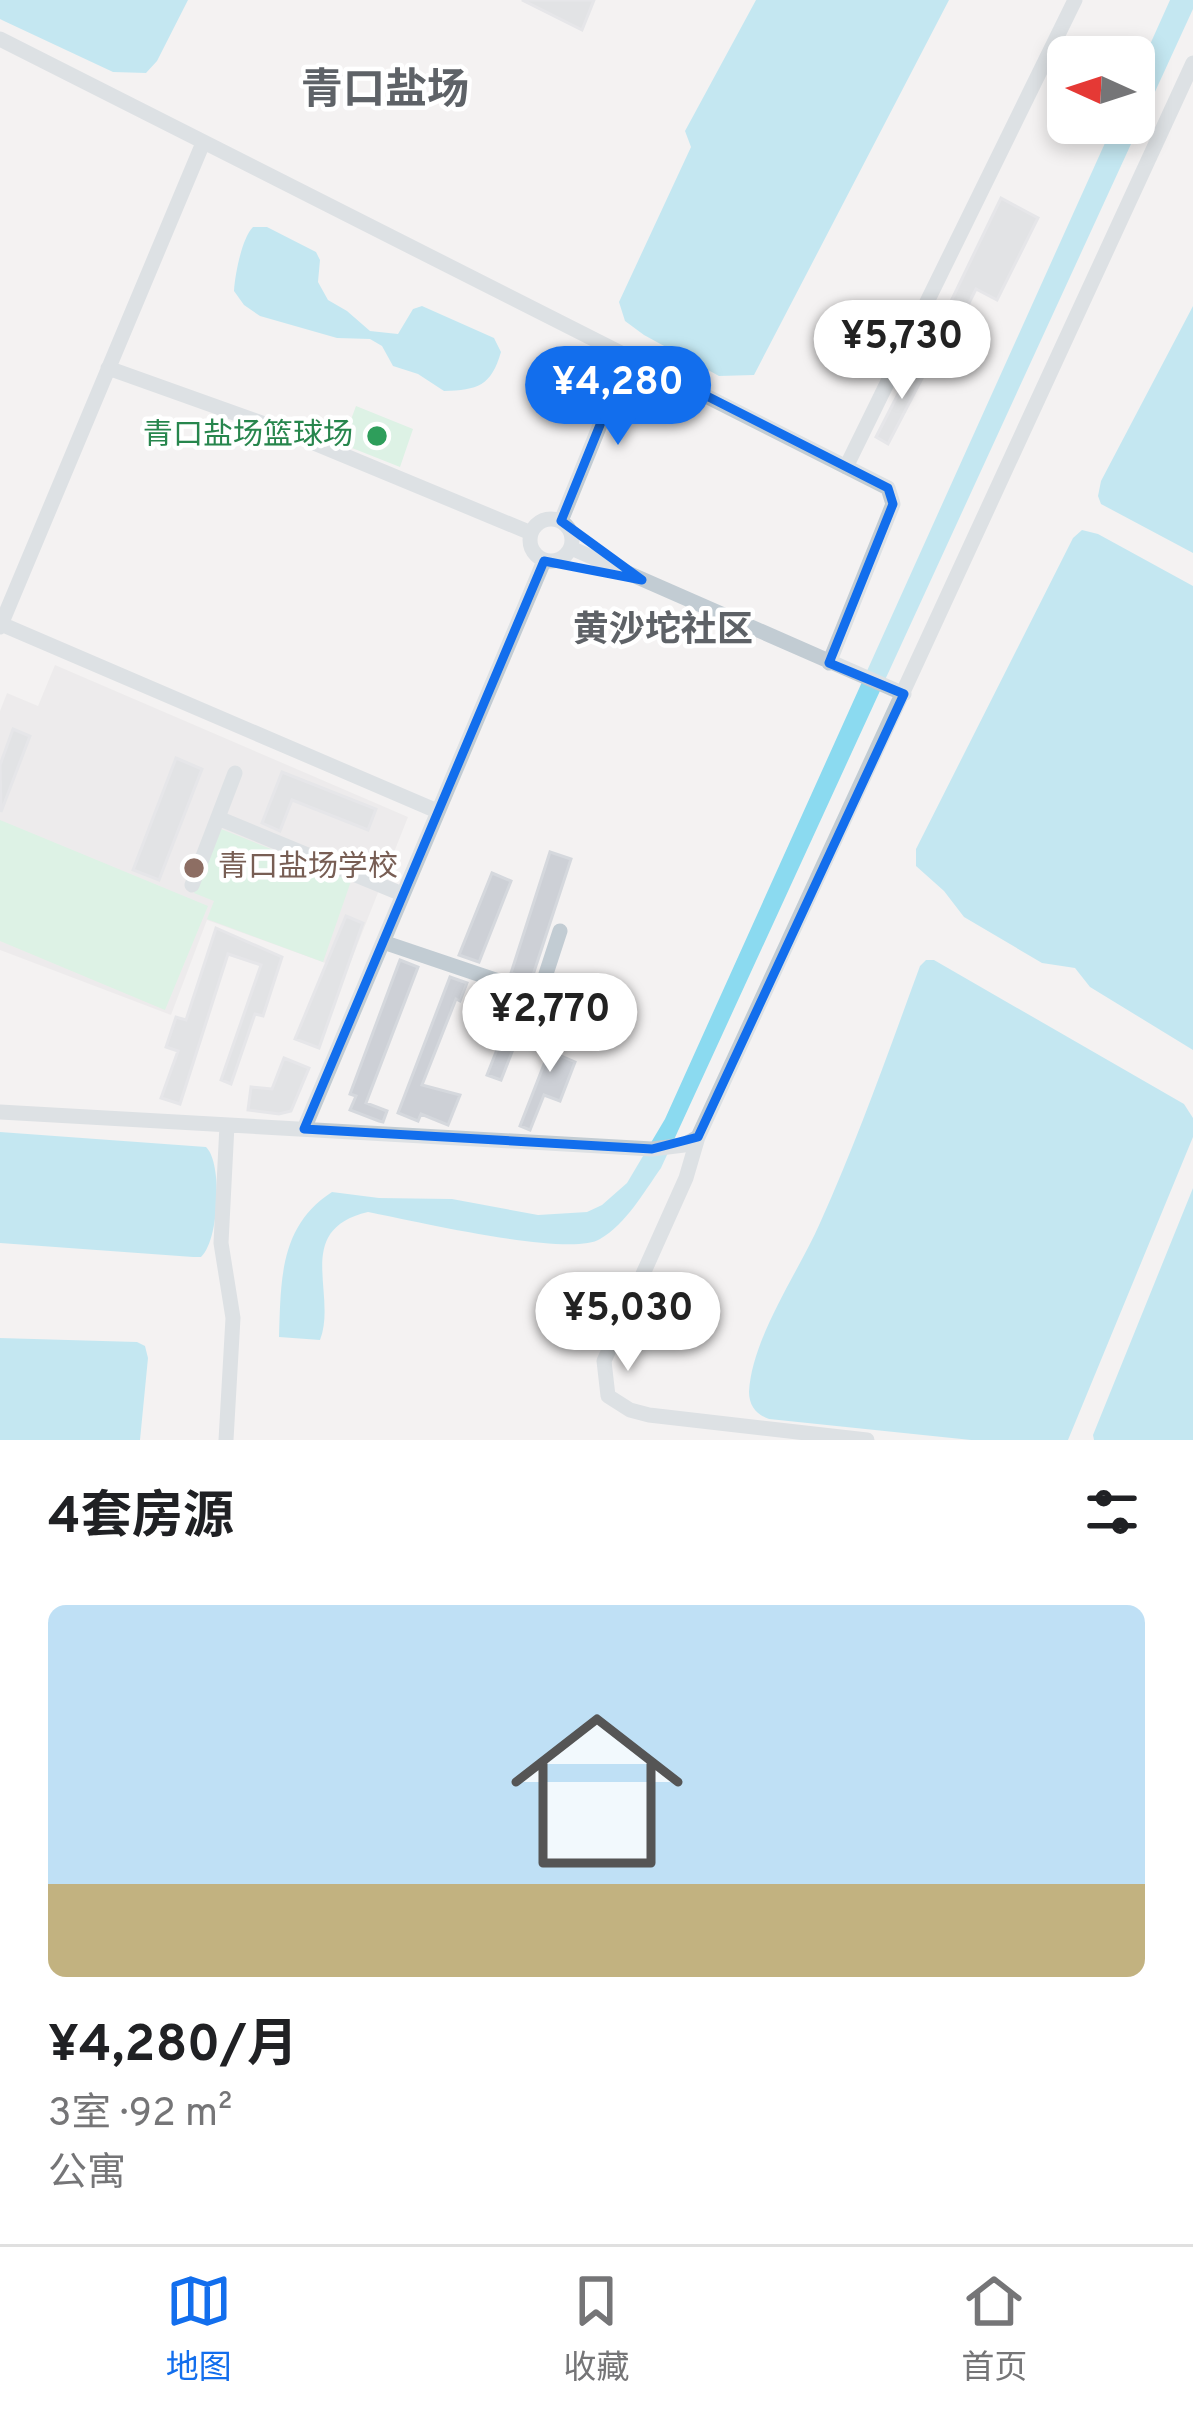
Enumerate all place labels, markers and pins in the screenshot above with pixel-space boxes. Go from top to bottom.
pin: ¥5,730 [804,300,1000,402]
pin: ¥4,280 [520,346,716,448]
place label: 青口盐场篮球场 [143,418,353,455]
marker: 青口盐场篮球场 [364,423,390,449]
place label: 青口盐场学校 [218,850,398,887]
marker: 青口盐场学校 [181,855,207,881]
pin: ¥2,770 [452,973,648,1075]
pin: ¥5,030 [530,1272,726,1374]

